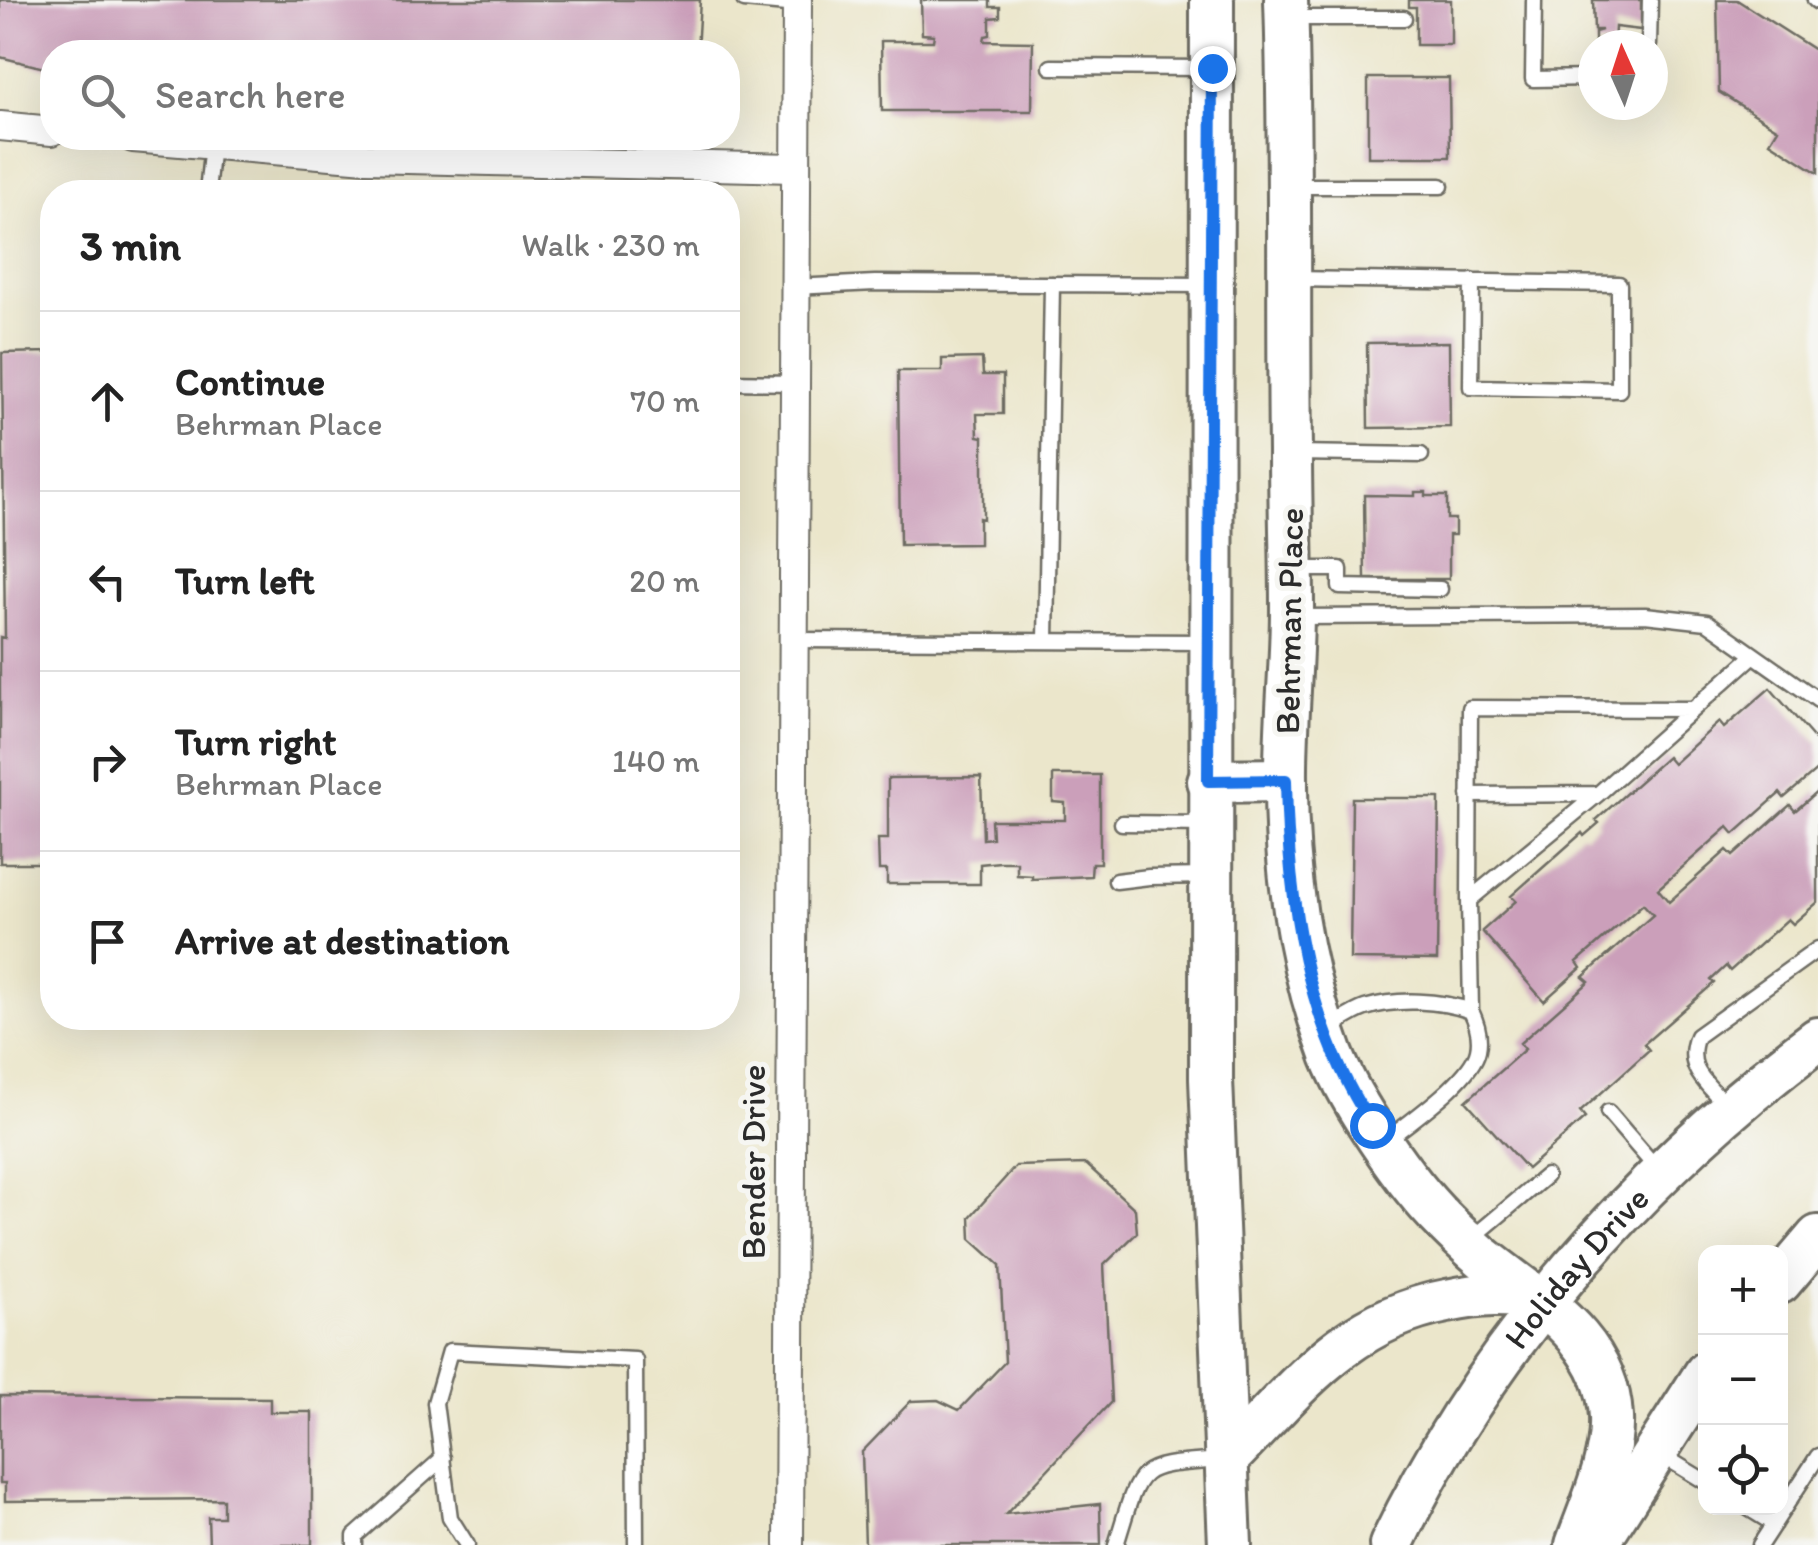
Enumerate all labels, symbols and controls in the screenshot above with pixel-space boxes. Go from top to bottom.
north arrow [1578,30,1668,120]
search box [40,40,740,150]
route end [1190,46,1236,92]
icon: search [75,68,130,123]
text: Search here [155,72,346,118]
text: 3 min [80,220,181,271]
text: Walk · 230 m [522,226,700,264]
text: Continue [175,359,325,405]
icon: ahead [80,374,135,429]
text: 70 m [630,382,700,420]
text: Behrman Place [175,405,382,443]
street label: Behrman Place [1266,507,1312,735]
icon: left [80,554,135,609]
text: Turn left [175,558,315,604]
text: 20 m [629,562,700,600]
text: Turn right [175,719,337,765]
icon: right [80,734,135,789]
text: 140 m [612,742,700,780]
text: Behrman Place [175,765,382,803]
icon: arrive [80,914,135,969]
text: Arrive at destination [175,918,510,964]
street label: Bender Drive [732,1064,774,1260]
route start [1350,1103,1396,1149]
street label: Holiday Drive [1495,1177,1658,1357]
map controls [1698,1245,1788,1515]
button: + [1698,1245,1788,1335]
button: − [1698,1335,1788,1425]
button: locate [1698,1425,1788,1515]

